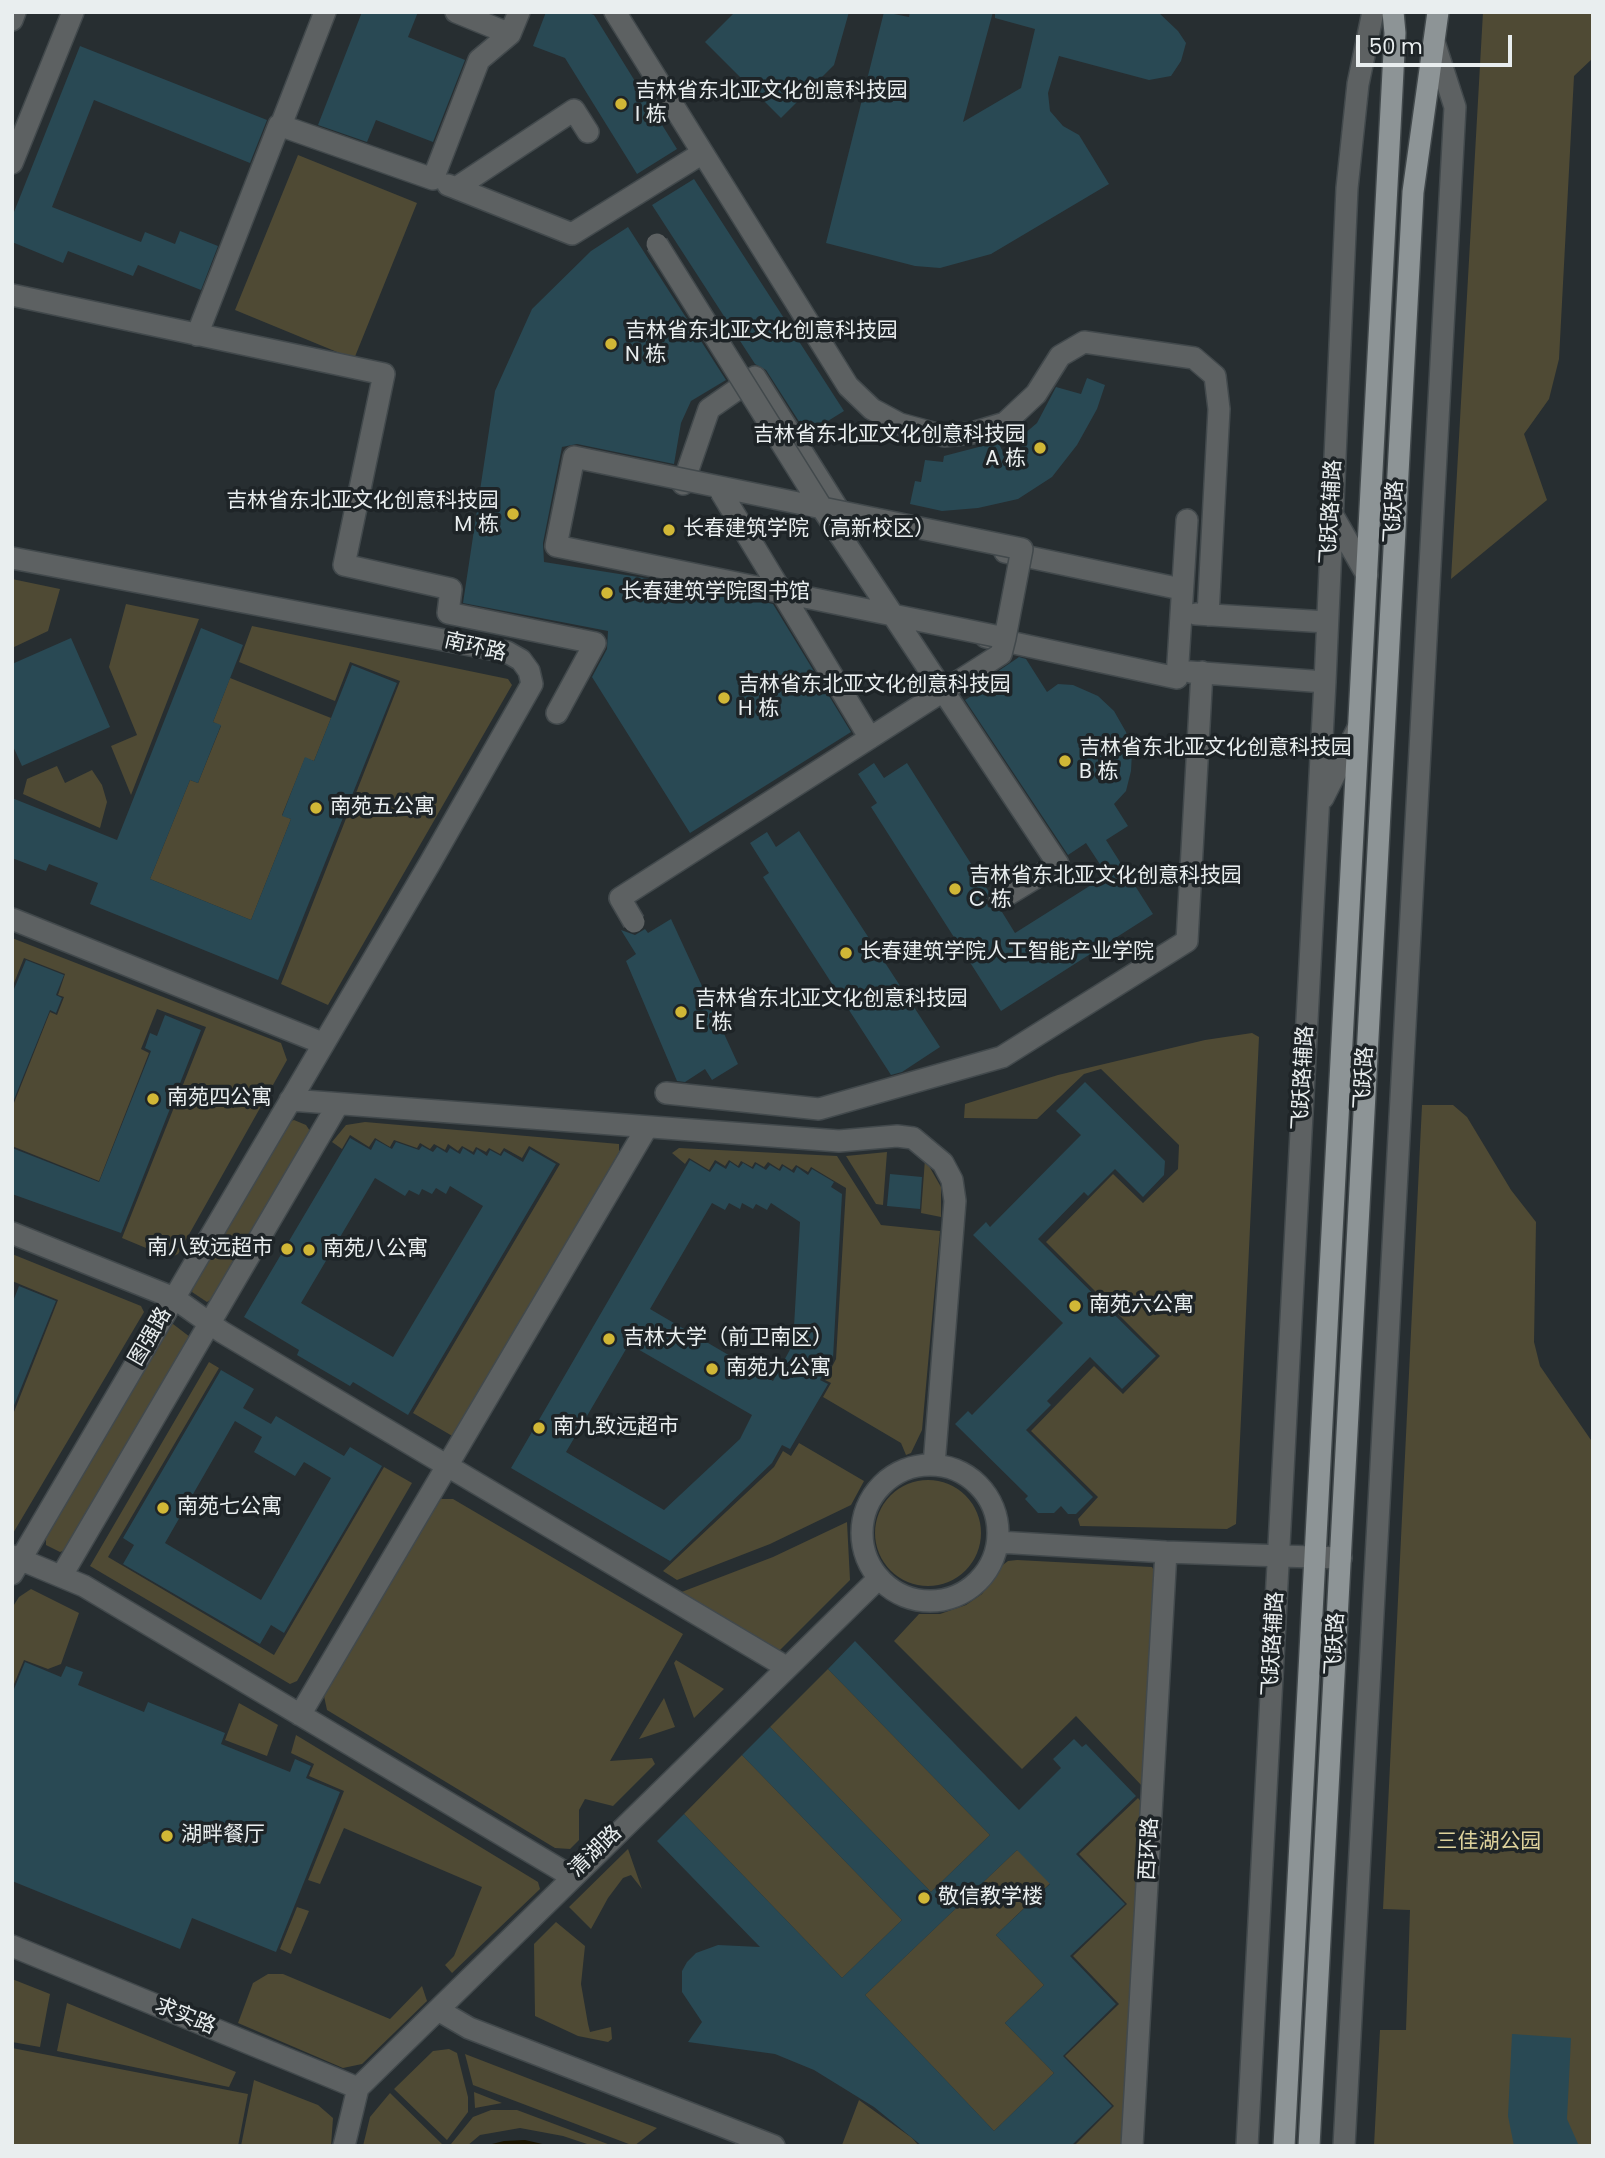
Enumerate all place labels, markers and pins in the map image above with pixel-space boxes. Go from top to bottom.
place label: 吉林省东北亚文化创意科技园 I 栋 [635,79,908,129]
marker: 吉林省东北亚文化创意科技园 I 栋 [613,96,629,112]
place label: 吉林省东北亚文化创意科技园 N 栋 [625,319,898,369]
marker: 吉林省东北亚文化创意科技园 N 栋 [603,336,619,352]
place label: 吉林省东北亚文化创意科技园 A 栋 [753,423,1026,473]
marker: 吉林省东北亚文化创意科技园 A 栋 [1032,440,1048,456]
place label: 吉林省东北亚文化创意科技园 M 栋 [226,489,499,539]
marker: 吉林省东北亚文化创意科技园 M 栋 [505,506,521,522]
place label: 长春建筑学院（高新校区） [683,517,935,543]
marker: 长春建筑学院（高新校区） [661,522,677,538]
place label: 长春建筑学院图书馆 [621,580,810,606]
marker: 长春建筑学院图书馆 [599,585,615,601]
place label: 吉林省东北亚文化创意科技园 H 栋 [738,673,1011,723]
marker: 吉林省东北亚文化创意科技园 H 栋 [716,690,732,706]
place label: 吉林省东北亚文化创意科技园 B 栋 [1079,736,1352,786]
marker: 吉林省东北亚文化创意科技园 B 栋 [1057,753,1073,769]
place label: 南苑五公寓 [330,795,435,821]
marker: 南苑五公寓 [308,800,324,816]
place label: 吉林省东北亚文化创意科技园 C 栋 [969,864,1242,914]
marker: 吉林省东北亚文化创意科技园 C 栋 [947,881,963,897]
place label: 长春建筑学院人工智能产业学院 [860,940,1154,966]
marker: 长春建筑学院人工智能产业学院 [838,945,854,961]
place label: 吉林省东北亚文化创意科技园 E 栋 [695,987,968,1037]
marker: 吉林省东北亚文化创意科技园 E 栋 [673,1004,689,1020]
place label: 南苑四公寓 [167,1086,272,1112]
marker: 南苑四公寓 [145,1091,161,1107]
place label: 南八致远超市 [147,1236,273,1262]
place label: 南苑八公寓 [323,1237,428,1263]
marker: 南八致远超市 [279,1241,295,1257]
marker: 南苑八公寓 [301,1242,317,1258]
place label: 南苑六公寓 [1089,1293,1194,1319]
marker: 南苑六公寓 [1067,1298,1083,1314]
place label: 吉林大学（前卫南区） [623,1326,833,1352]
marker: 吉林大学（前卫南区） [601,1331,617,1347]
place label: 南苑九公寓 [726,1356,831,1382]
marker: 南苑九公寓 [704,1361,720,1377]
place label: 南九致远超市 [553,1415,679,1441]
marker: 南九致远超市 [531,1420,547,1436]
place label: 南苑七公寓 [177,1495,282,1521]
marker: 南苑七公寓 [155,1500,171,1516]
place label: 湖畔餐厅 [181,1823,265,1849]
marker: 湖畔餐厅 [159,1828,175,1844]
place label: 敬信教学楼 [938,1885,1043,1911]
marker: 敬信教学楼 [916,1890,932,1906]

